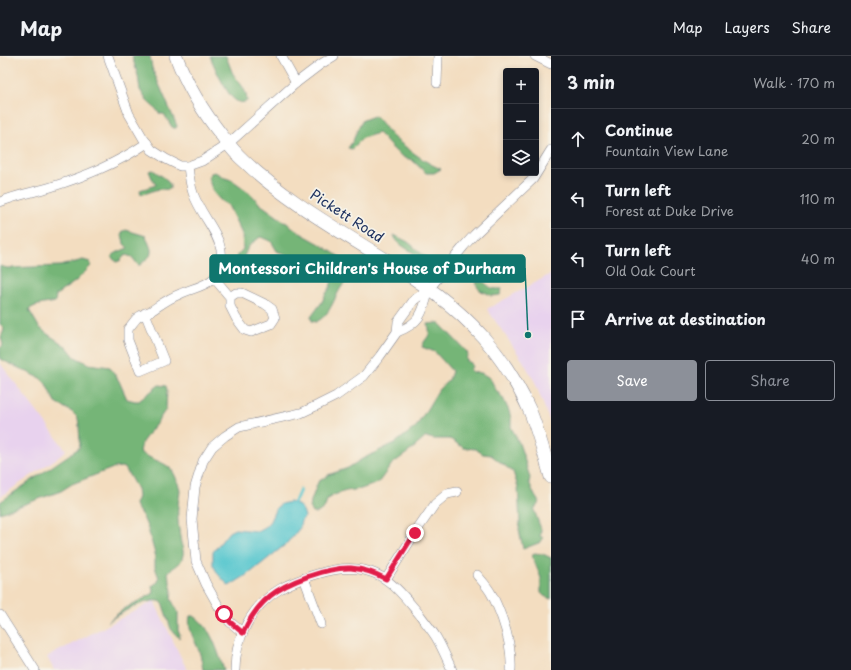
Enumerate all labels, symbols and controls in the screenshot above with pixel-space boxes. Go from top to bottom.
text: Map [20,14,62,42]
text: Map [673,17,703,38]
text: Layers [725,17,770,38]
text: Share [792,17,831,38]
map controls [503,68,539,176]
button: + [503,68,539,104]
text: 3 min [567,69,615,95]
text: Walk · 170 m [753,73,835,92]
button: − [503,104,539,140]
text: Continue [605,118,673,141]
icon: ahead [567,128,589,150]
text: 20 m [801,129,835,148]
button: layers [503,140,539,176]
text: Fountain View Lane [605,141,728,160]
text: Turn left [605,178,671,201]
street label: Pickett Road [306,184,388,247]
icon: left [567,188,589,210]
text: 110 m [800,189,835,208]
text: Forest at Duke Drive [605,201,734,220]
text: Turn left [605,238,671,261]
icon: left [567,248,589,270]
text: 40 m [801,249,835,268]
callout: Montessori Children's House of Durham [210,255,525,282]
text: Montessori Children's House of Durham [218,256,516,279]
text: Old Oak Court [605,261,695,280]
text: Arrive at destination [605,307,766,330]
icon: arrive [567,308,589,330]
button: Save [567,360,697,401]
button: Share [705,360,835,401]
route end [406,524,424,542]
route start [215,605,233,623]

